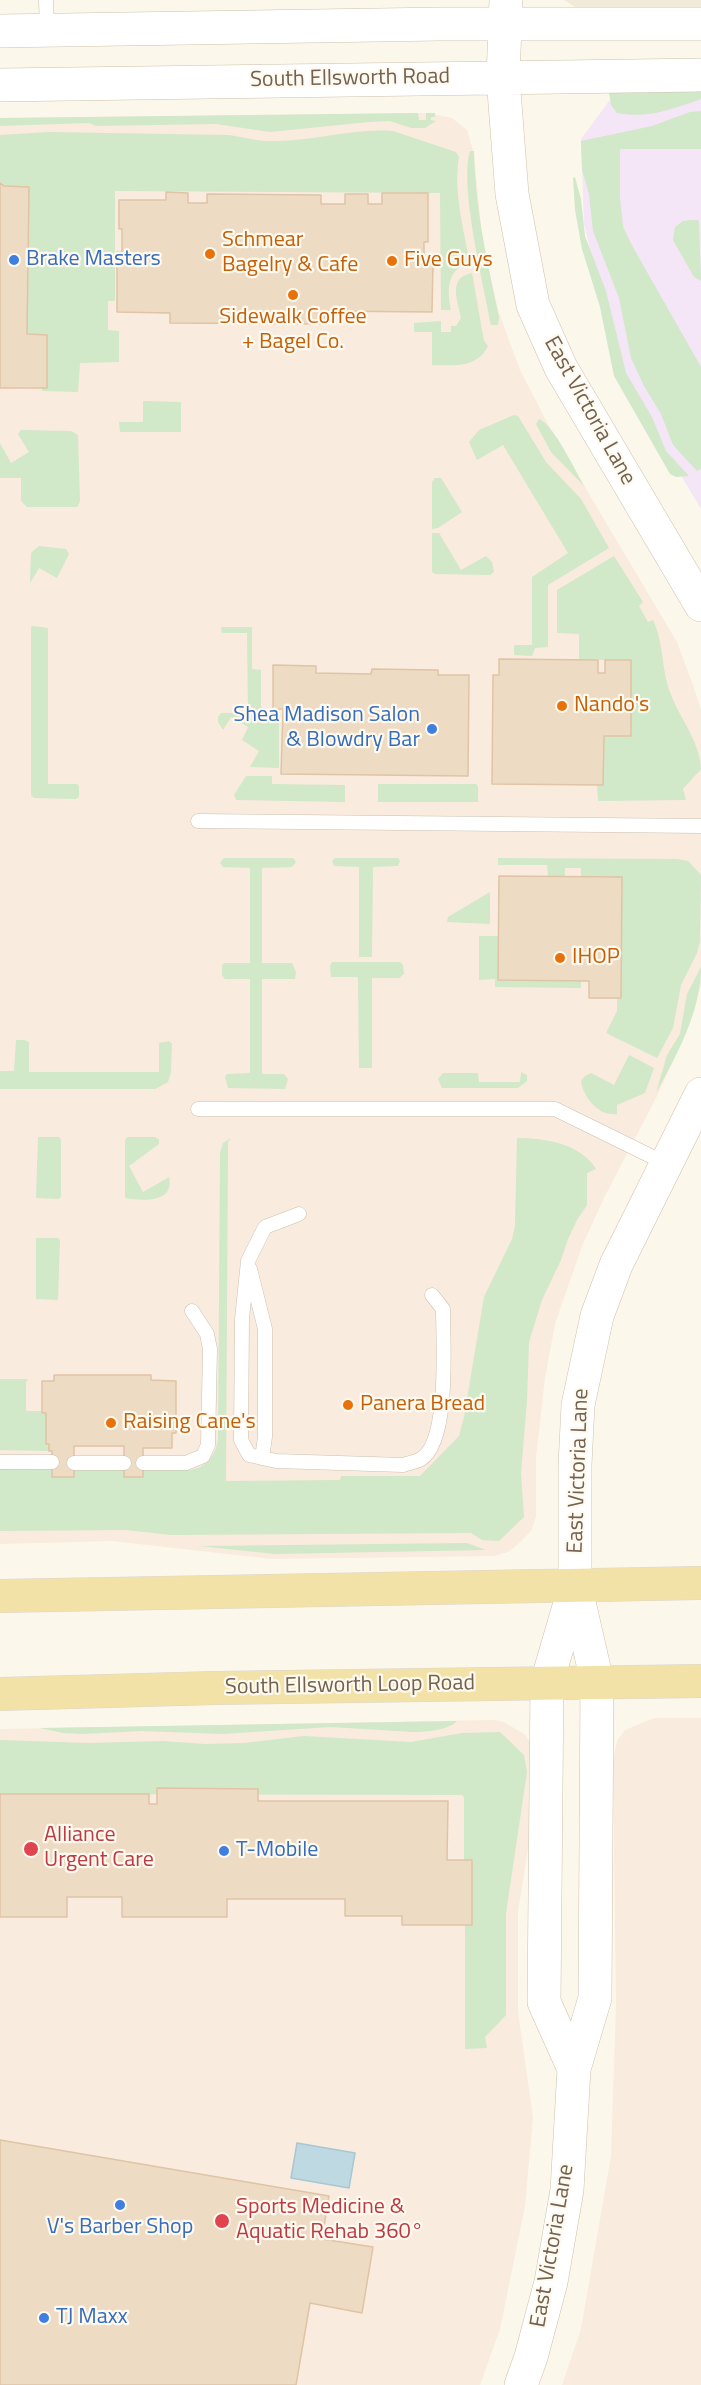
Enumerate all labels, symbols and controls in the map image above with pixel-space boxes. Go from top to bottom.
street label: South Ellsworth Road [250,64,450,94]
place label: Schmear Bagelry & Cafe [222,228,358,280]
place label: Brake Masters [26,247,161,273]
marker: Schmear Bagelry & Cafe [203,247,217,261]
place label: Five Guys [404,248,493,274]
marker: Brake Masters [7,253,21,267]
marker: Five Guys [385,254,399,268]
marker: Sidewalk Coffee + Bagel Co. [286,288,300,302]
place label: Sidewalk Coffee + Bagel Co. [219,305,367,356]
street label: East Victoria Lane [537,332,641,490]
place label: Nando's [574,693,649,719]
marker: Nando's [555,699,569,713]
place label: Shea Madison Salon & Blowdry Bar [233,703,420,754]
marker: Shea Madison Salon & Blowdry Bar [425,722,439,736]
place label: IHOP [572,945,620,971]
marker: IHOP [553,951,567,965]
street label: East Victoria Lane [563,1388,595,1554]
place label: Panera Bread [360,1392,485,1418]
marker: Panera Bread [341,1398,355,1412]
place label: Raising Cane's [123,1410,256,1436]
marker: Raising Cane's [104,1416,118,1430]
street label: South Ellsworth Loop Road [225,1671,475,1701]
place label: Alliance Urgent Care [44,1823,154,1874]
place label: T-Mobile [236,1838,318,1864]
marker: Alliance Urgent Care [22,1840,40,1858]
marker: T-Mobile [217,1844,231,1858]
street label: East Victoria Lane [526,2162,580,2330]
place label: Sports Medicine & Aquatic Rehab 360° [236,2195,423,2246]
marker: V's Barber Shop [113,2198,127,2212]
marker: Sports Medicine & Aquatic Rehab 360° [213,2212,231,2230]
place label: V's Barber Shop [47,2215,193,2241]
place label: TJ Maxx [56,2305,128,2331]
marker: TJ Maxx [37,2311,51,2325]

